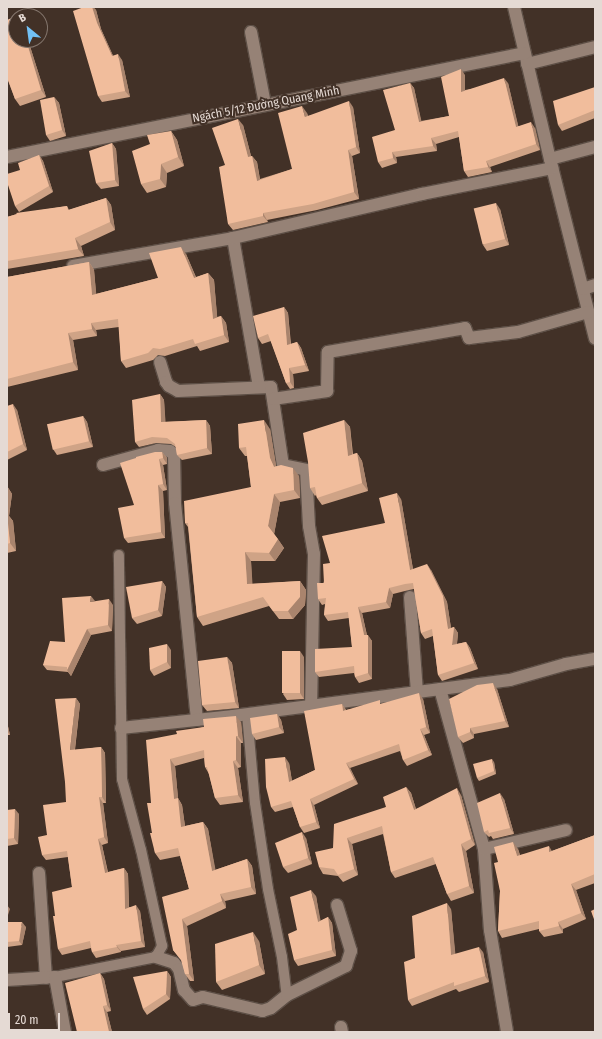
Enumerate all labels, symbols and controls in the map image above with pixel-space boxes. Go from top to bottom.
north arrow [8,8,48,48]
text: B [17,11,28,25]
street label: Ngách 5/12 Đường Quang Minh [191,84,341,126]
scale bar [10,1005,62,1031]
text: 20 m [15,1013,39,1027]

